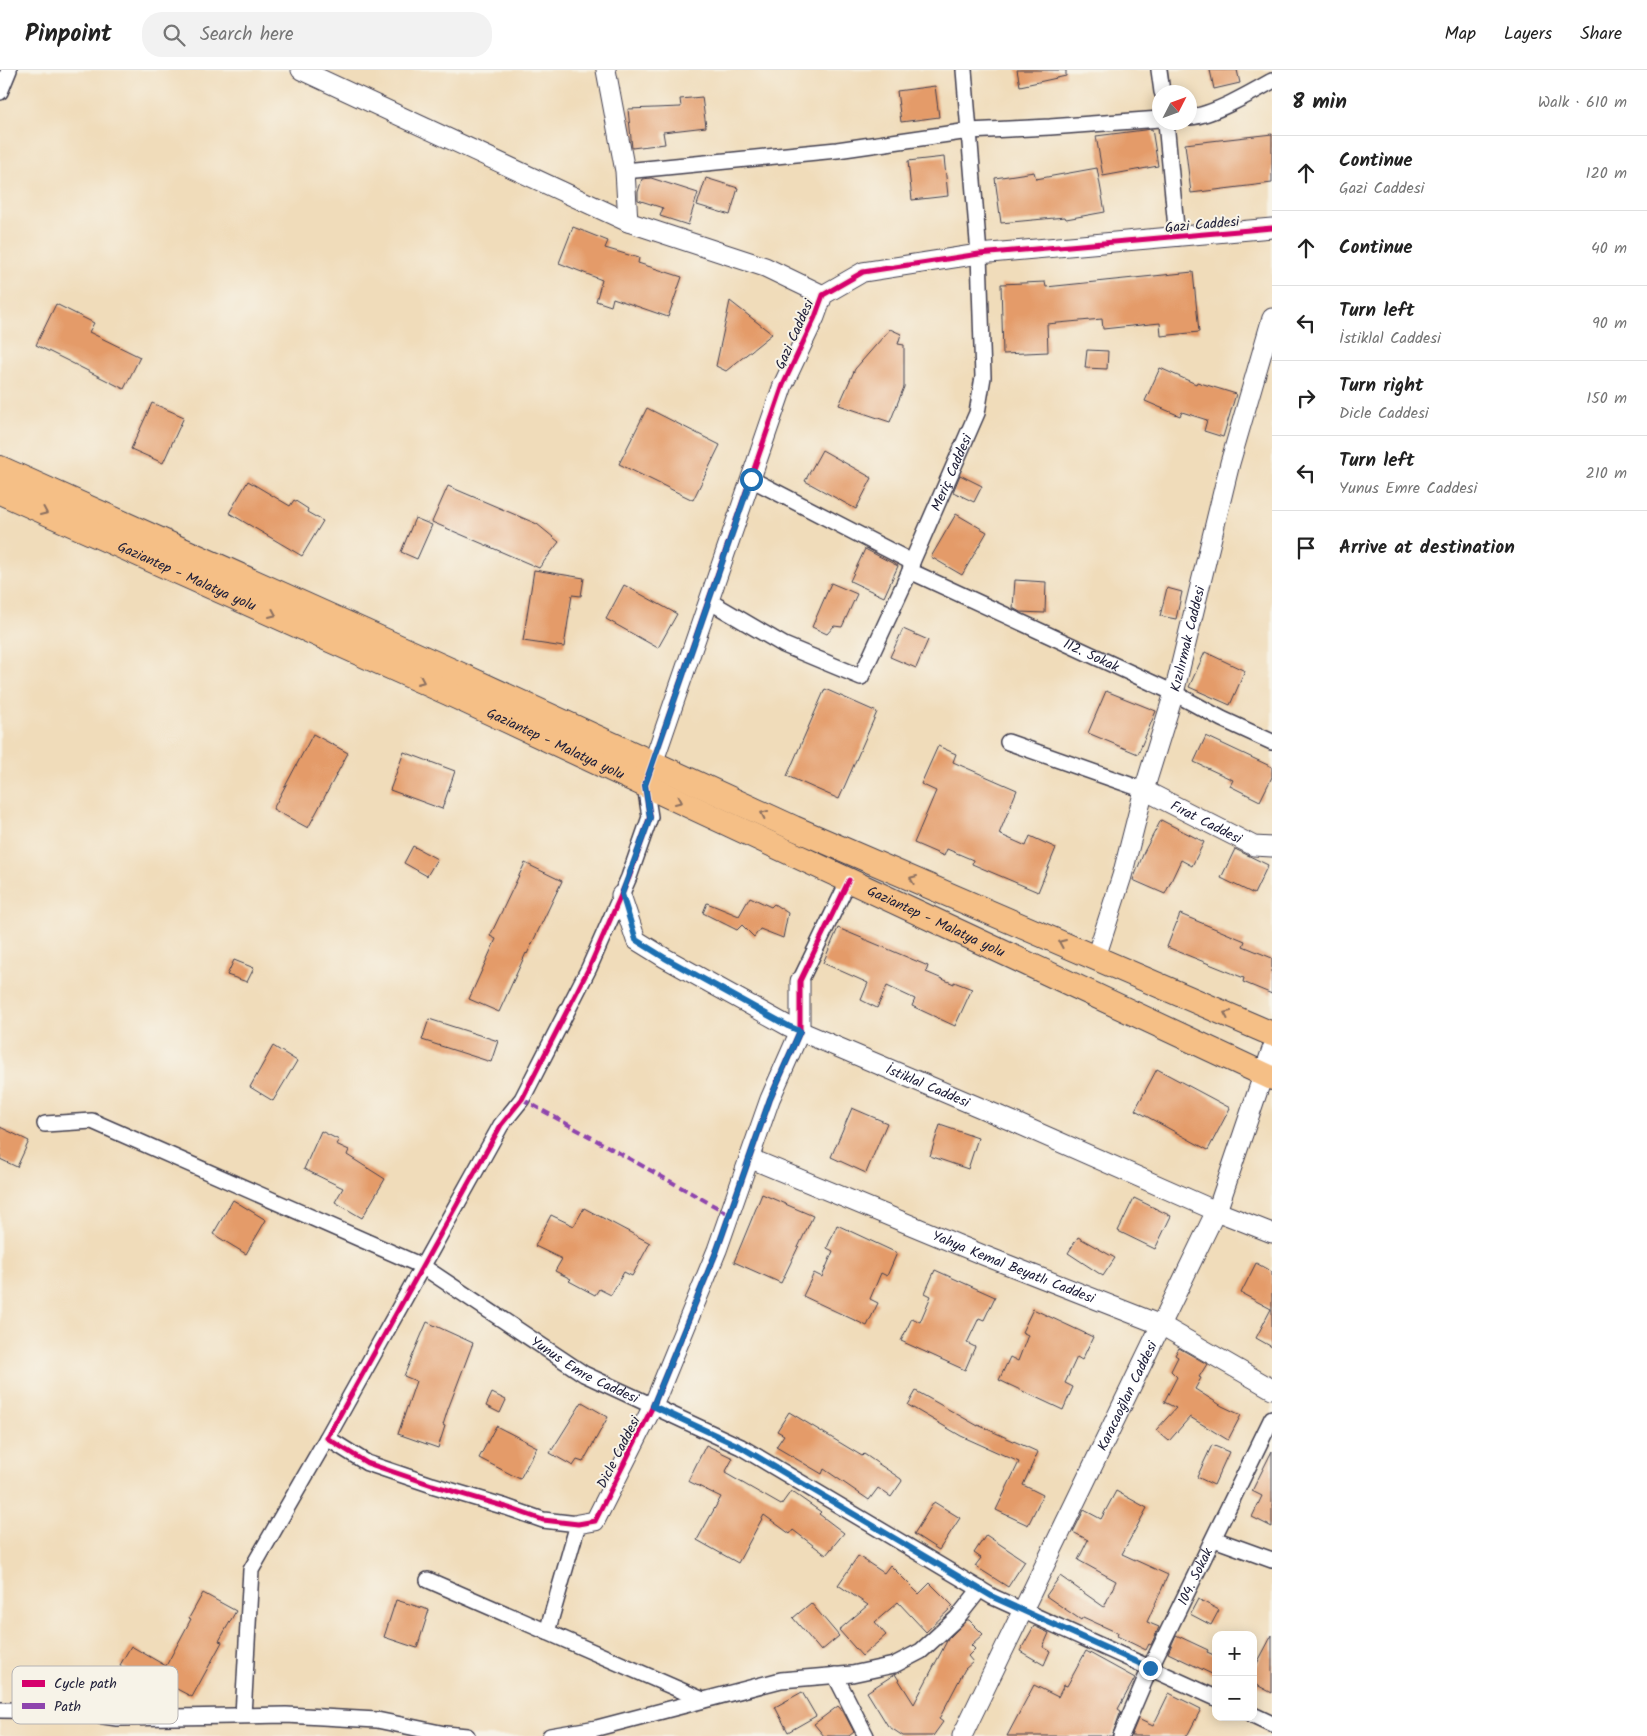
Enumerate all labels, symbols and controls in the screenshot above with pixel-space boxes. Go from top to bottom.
search box [142,12,492,57]
text: Pinpoint [25,15,112,54]
text: Search here [200,20,294,50]
text: Map [1445,20,1476,49]
text: Layers [1504,20,1552,49]
text: Share [1580,20,1622,49]
icon: search [160,21,188,49]
north arrow [1152,85,1197,130]
text: 8 min [1292,86,1347,119]
text: Walk · 610 m [1538,90,1627,115]
text: Continue [1339,146,1412,176]
icon: ahead [1292,159,1320,187]
text: 120 m [1586,161,1627,186]
text: Gazi Caddesi [1339,176,1424,201]
street label: Gazi Caddesi [1164,211,1241,239]
text: Continue [1339,233,1412,263]
icon: ahead [1292,234,1320,262]
text: 40 m [1591,236,1627,261]
street label: Gazi Caddesi [770,295,820,373]
text: Turn left [1339,296,1414,326]
icon: left [1292,309,1320,337]
text: 90 m [1592,311,1627,336]
text: İstiklal Caddesi [1339,326,1441,351]
text: Turn right [1339,371,1424,401]
icon: right [1292,384,1320,412]
text: 150 m [1586,386,1627,411]
text: Dicle Caddesi [1339,401,1429,426]
street label: Meriç Caddesi [926,430,979,515]
text: Turn left [1339,446,1414,476]
icon: left [1292,459,1320,487]
text: 210 m [1586,461,1627,486]
route start [740,468,763,491]
text: Yunus Emre Caddesi [1339,476,1477,501]
one-way arrow [39,506,48,516]
text: Arrive at destination [1339,533,1515,563]
icon: arrive [1292,534,1320,562]
street label: Gaziantep - Malatya yolu [114,536,260,618]
street label: Kızılırmak Caddesi [1165,583,1212,694]
one-way arrow [268,608,277,619]
street label: 112. Sokak [1060,633,1123,678]
one-way arrow [416,674,425,685]
street label: Gaziantep - Malatya yolu [483,703,628,786]
one-way arrow [674,795,683,805]
street label: Fırat Caddesi [1166,795,1246,850]
one-way arrow [760,810,769,821]
one-way arrow [909,875,918,885]
street label: Gaziantep - Malatya yolu [863,880,1009,964]
one-way arrow [1058,938,1067,949]
one-way arrow [1223,1010,1232,1021]
street label: İstiklal Caddesi [882,1059,973,1114]
street label: Yahya Kemal Beyatlı Caddesi [928,1225,1098,1310]
street label: Yunus Emre Caddesi [526,1331,643,1410]
street label: Karacaoğlan Caddesi [1092,1337,1164,1455]
street label: Dicle Caddesi [591,1412,647,1492]
street label: 104. Sokak [1172,1544,1219,1609]
map controls [1212,1631,1257,1721]
button: + [1212,1631,1257,1676]
route end [1139,1657,1162,1680]
legend [12,1666,178,1724]
text: Cycle path [54,1673,117,1695]
button: − [1212,1676,1257,1721]
text: Path [54,1696,81,1718]

